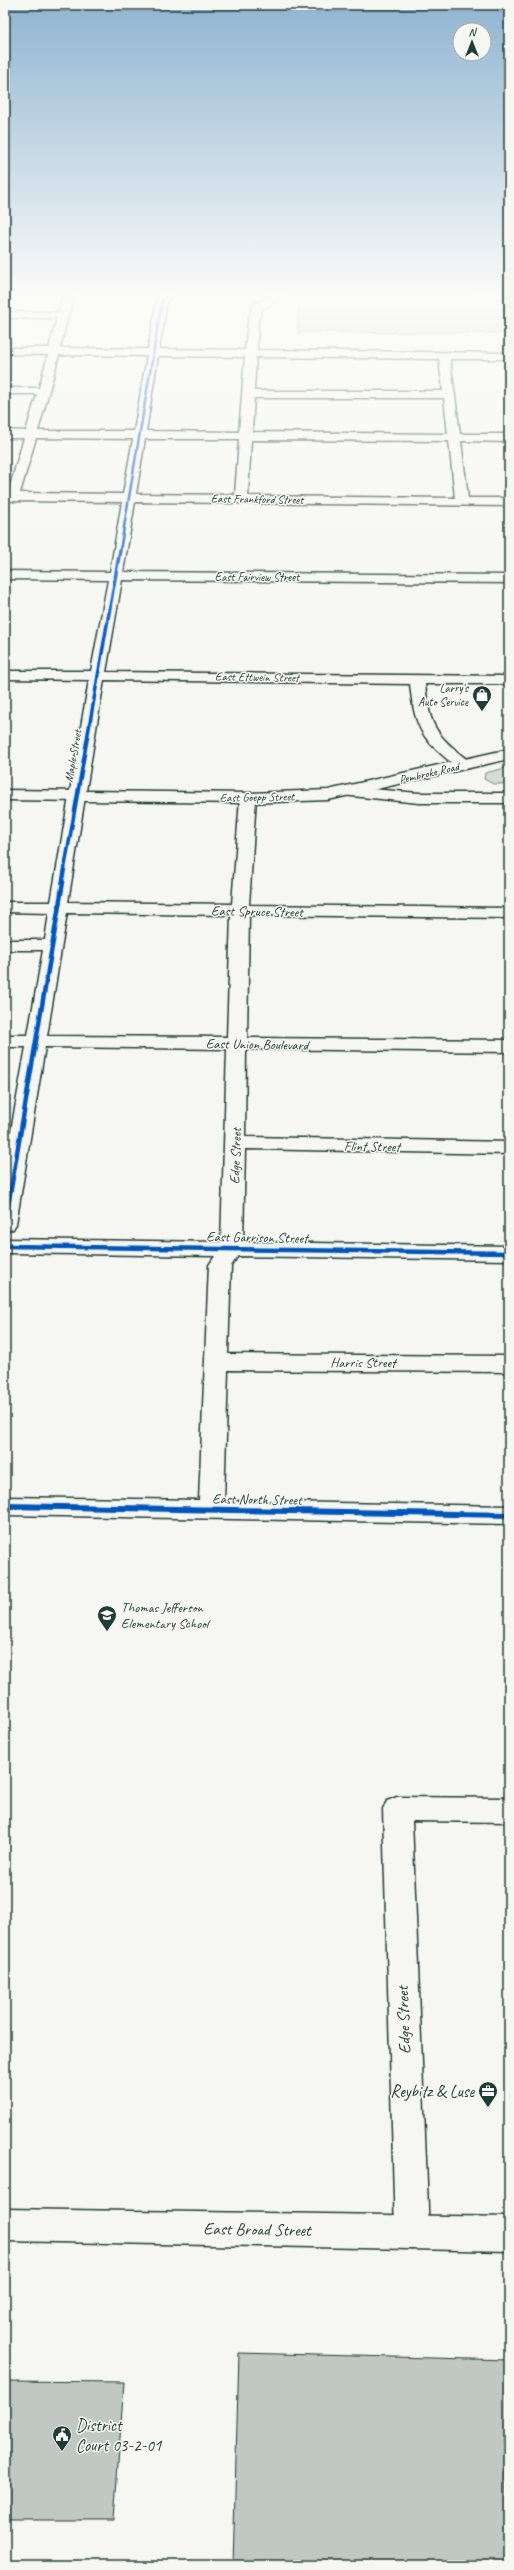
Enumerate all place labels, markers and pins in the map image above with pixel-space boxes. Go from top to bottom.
place label: Larry's Auto Service [418,680,470,710]
shop icon: Larry's Auto Service [471,684,493,712]
place label: Thomas Jefferson Elementary School [121,1599,211,1632]
school or university icon: Thomas Jefferson Elementary School [96,1604,118,1632]
office icon: Reybitz & Luse [477,2080,499,2108]
place label: Reybitz & Luse [390,2081,475,2102]
place label: District Court 03-2-01 [76,2415,163,2456]
public building icon: District Court 03-2-01 [51,2424,73,2452]

